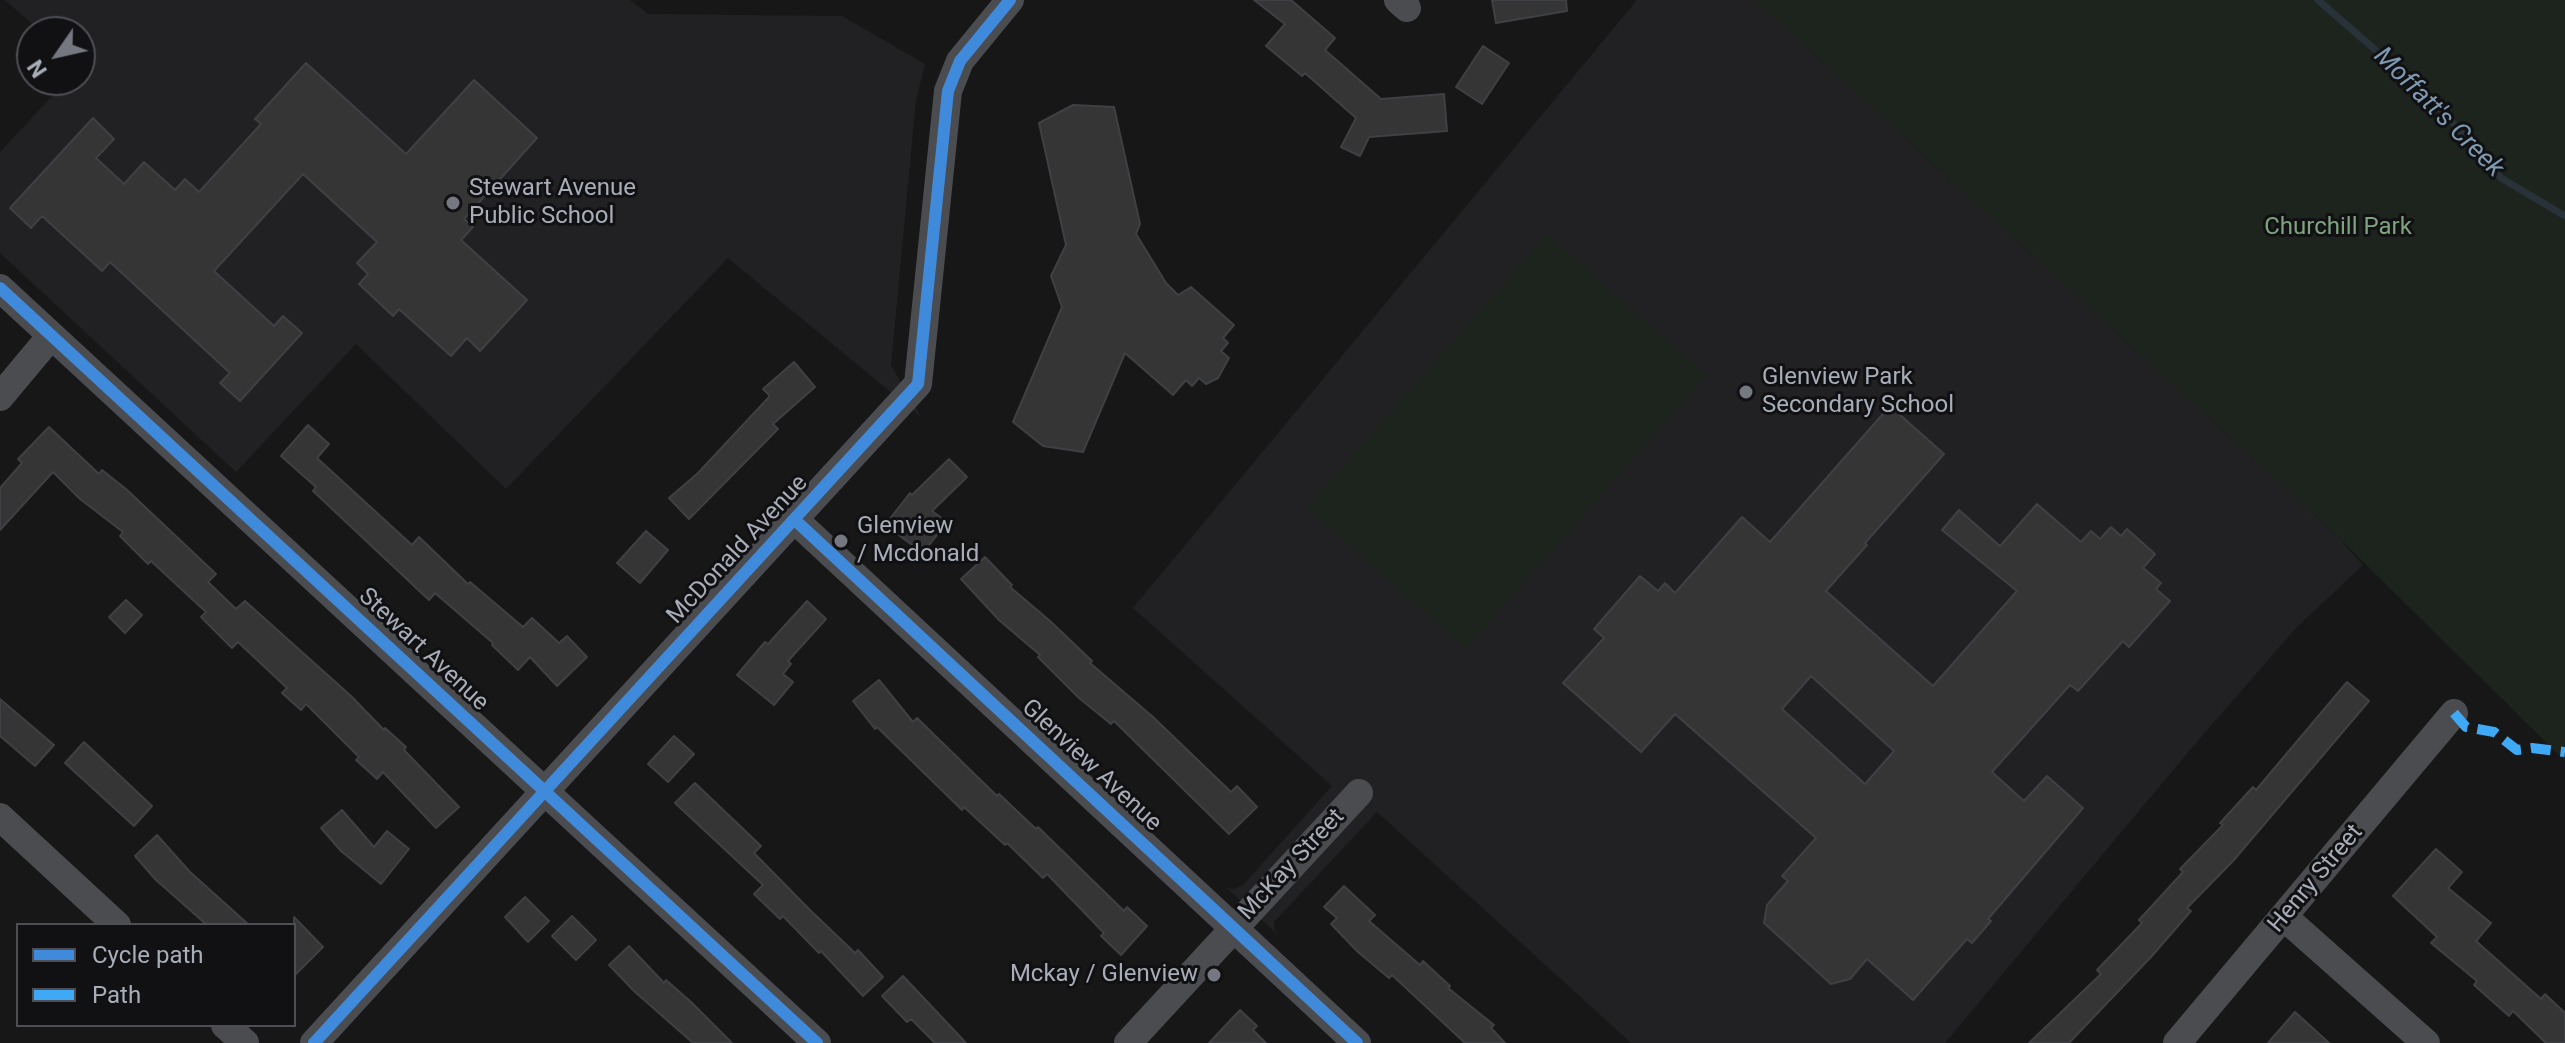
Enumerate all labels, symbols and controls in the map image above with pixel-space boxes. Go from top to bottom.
north arrow [16,16,96,96]
water label: Moffatt's Creek [2366,41,2510,185]
text: N [23,55,52,82]
place label: Stewart Avenue Public School [469,175,636,231]
marker: Stewart Avenue Public School [444,194,462,212]
park label: Churchill Park [2264,214,2412,242]
place label: Glenview Park Secondary School [1762,364,1954,420]
marker: Glenview Park Secondary School [1737,383,1755,401]
street label: McDonald Avenue [662,470,814,630]
place label: Glenview / Mcdonald [857,513,979,569]
marker: Glenview / Mcdonald [832,532,850,550]
street label: Stewart Avenue [352,583,494,717]
street label: Glenview Avenue [1015,694,1167,838]
street label: McKay Street [1233,803,1351,927]
street label: Henry Street [2263,819,2369,939]
legend [16,923,296,1027]
text: Cycle path [92,941,204,969]
place label: Mckay / Glenview [1010,961,1198,989]
marker: Mckay / Glenview [1205,966,1223,984]
text: Path [92,981,141,1009]

